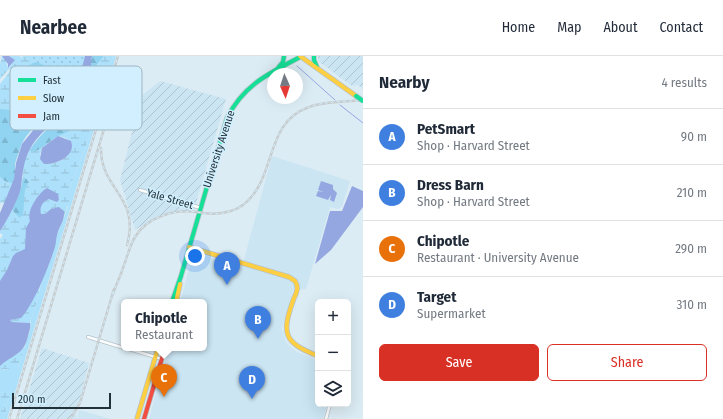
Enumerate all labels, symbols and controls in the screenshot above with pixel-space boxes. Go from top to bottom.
text: Nearbee [20,16,87,39]
text: Home [502,19,535,36]
text: Map [557,19,581,36]
text: About [603,19,638,36]
text: Contact [660,19,703,36]
legend [10,66,142,130]
north arrow [267,68,303,104]
text: Nearby [379,72,430,93]
text: Fast [43,74,61,87]
text: 4 results [661,75,707,90]
text: Slow [43,92,64,105]
street label: University Avenue [200,109,238,189]
text: Jam [43,110,60,123]
text: PetSmart [417,120,475,138]
text: A [388,129,396,144]
text: 90 m [681,129,707,144]
text: Shop · Harvard Street [417,138,530,153]
text: Dress Barn [417,176,484,194]
text: B [388,185,396,200]
text: 210 m [677,185,707,200]
street label: Yale Street [145,186,195,212]
text: Shop · Harvard Street [417,194,530,209]
text: Chipotle [417,232,469,250]
text: C [389,241,395,256]
text: 290 m [675,241,707,256]
your location [185,246,205,266]
text: Restaurant · University Avenue [417,250,579,265]
pin: A [214,252,240,285]
text: Target [417,288,456,306]
text: D [388,297,396,312]
text: 310 m [677,297,707,312]
popup [121,299,207,351]
map controls [315,299,351,407]
button: + [315,299,351,335]
pin: B [245,306,271,339]
text: Supermarket [417,306,486,321]
text: Chipotle [135,309,187,327]
text: Restaurant [135,327,193,342]
button: − [315,335,351,371]
button: Save [379,344,539,381]
button: Share [547,344,707,381]
pin: C [151,364,177,397]
pin: D [239,366,265,399]
button: layers [315,371,351,407]
scale bar [12,391,111,410]
text: 200 m [18,393,45,406]

